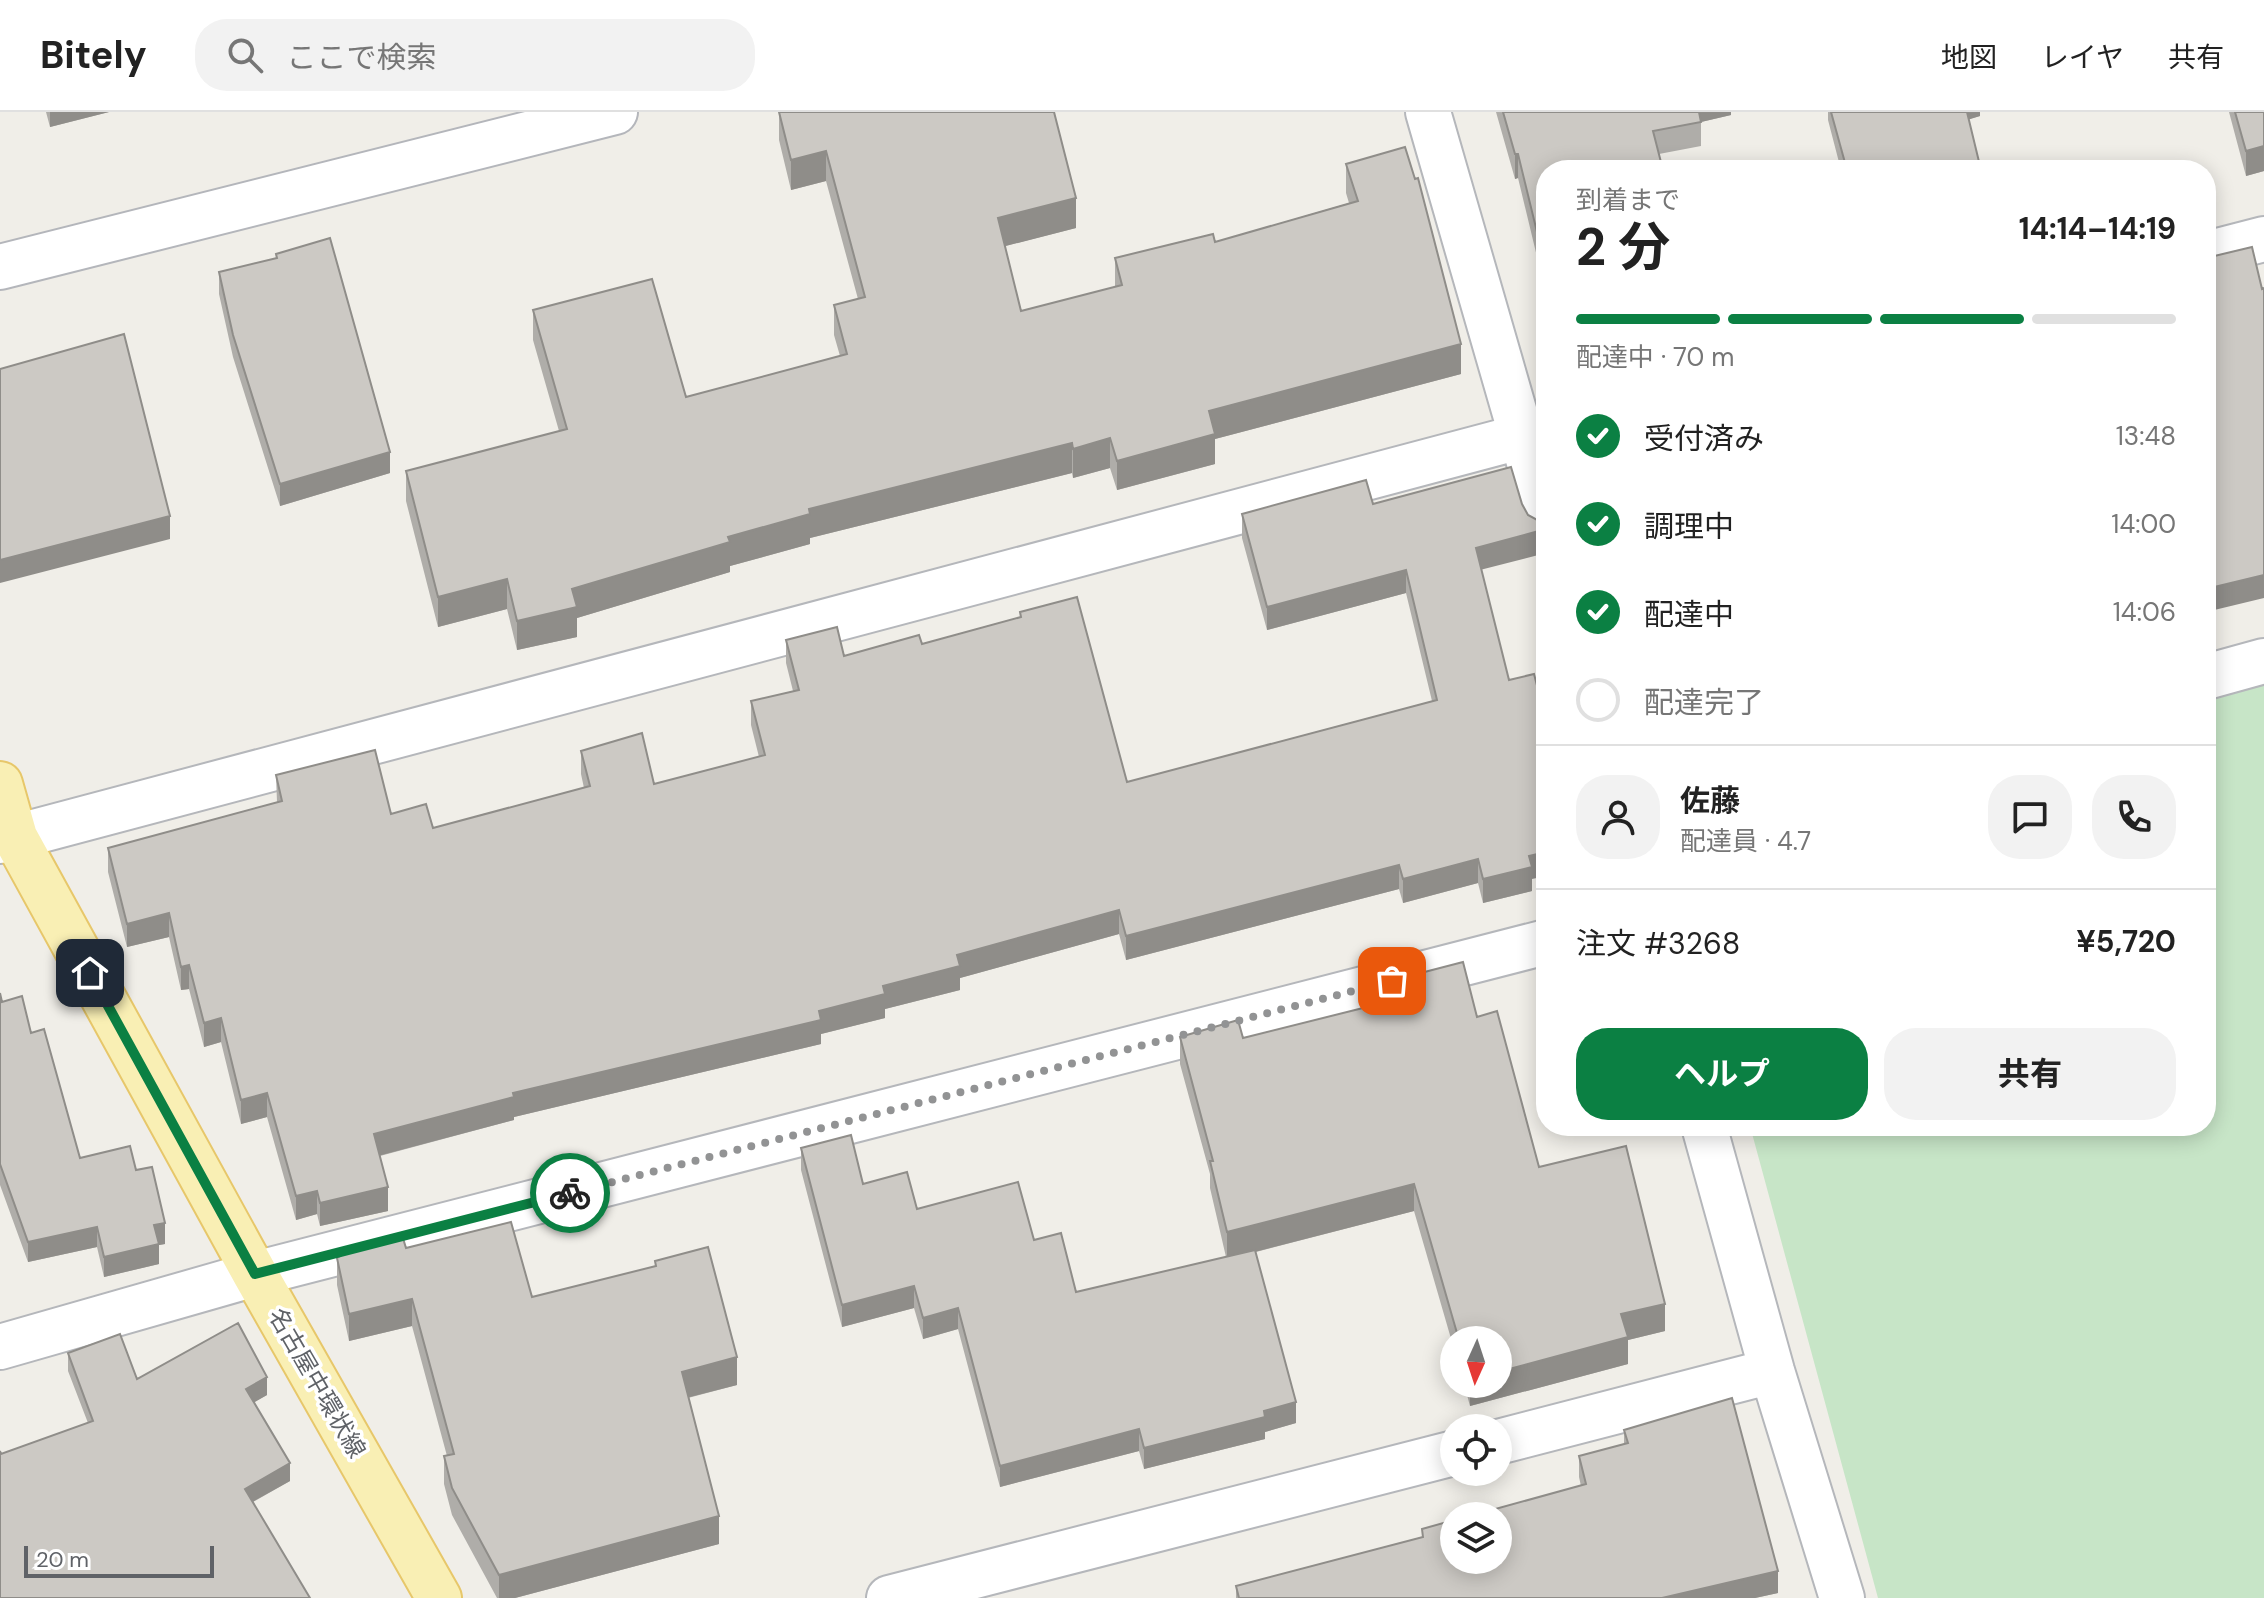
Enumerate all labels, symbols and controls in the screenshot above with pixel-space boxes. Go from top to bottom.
search box [195,19,755,91]
text: Bitely [40,30,147,80]
icon: search [223,33,267,77]
text: ここで検索 [287,38,437,77]
text: 地図 [1941,39,1997,76]
text: レイヤ [2041,39,2124,76]
text: 共有 [2168,39,2224,76]
text: 到着まで [1576,183,1680,217]
text: 14:14–14:19 [2019,209,2176,248]
text: 2 分 [1576,213,1670,281]
text: 配達中 · 70 m [1576,340,1734,374]
icon: check [1576,414,1620,458]
text: 受付済み [1644,419,1764,458]
text: 13:48 [2116,419,2176,453]
icon: check [1576,502,1620,546]
text: 調理中 [1644,507,1734,546]
text: 14:00 [2111,507,2176,541]
icon: check [1576,590,1620,634]
text: 配達中 [1644,595,1734,634]
text: 14:06 [2113,595,2176,629]
text: 配達完了 [1644,683,1764,722]
button: person [1576,775,1660,859]
button: chat [1988,775,2072,859]
button: phone [2092,775,2176,859]
text: 佐藤 [1680,781,1740,820]
text: 配達員 · 4.7 [1680,824,1811,858]
text: ¥5,720 [2076,922,2176,961]
text: 注文 #3268 [1576,924,1740,963]
pin [56,939,124,1007]
pin [1358,947,1426,1015]
icon: home [68,951,112,995]
icon: bag [1370,959,1414,1003]
button: ヘルプ [1576,1028,1868,1120]
button: 共有 [1884,1028,2176,1120]
courier [530,1153,610,1233]
icon: bike [548,1171,592,1215]
street label: 名古屋中環状線 [262,1302,373,1463]
north arrow [1440,1326,1512,1398]
map controls [1440,1326,1512,1574]
button: locate [1440,1414,1512,1486]
button: layers [1440,1502,1512,1574]
scale bar [24,1542,214,1578]
text: 20 m [36,1545,89,1574]

